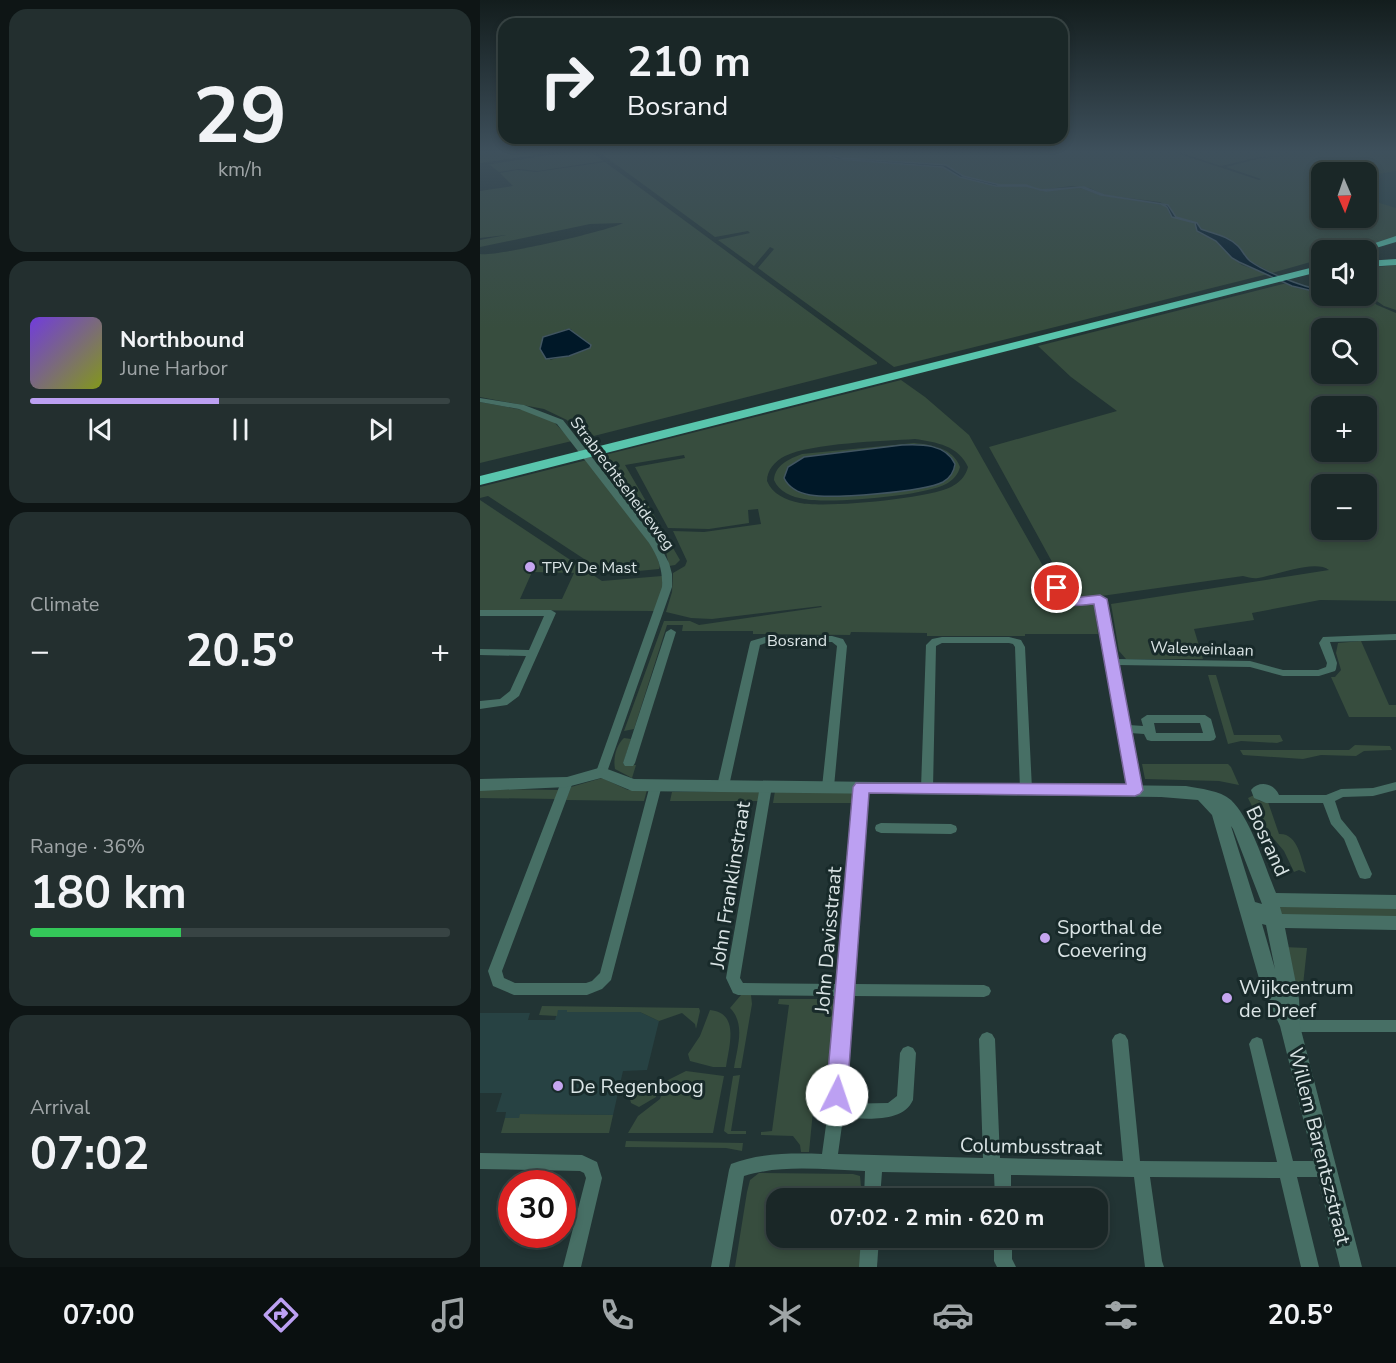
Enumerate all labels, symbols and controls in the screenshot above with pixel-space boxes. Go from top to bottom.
text: 210 m [627,34,751,91]
icon: right [528,42,606,120]
text: 29 [193,63,287,170]
text: Bosrand [627,88,728,125]
text: km/h [218,156,262,183]
north arrow [1311,162,1377,228]
map controls [1311,162,1377,540]
button: sound [1311,240,1377,306]
button: search [1311,318,1377,384]
text: Northbound [120,325,244,355]
text: June Harbor [120,355,228,382]
button: + [1311,396,1377,462]
street label: Strabrechtseheideweg [565,412,680,555]
icon: previous [84,413,117,446]
icon: pause [224,413,257,446]
icon: next [364,413,397,446]
button: − [1311,474,1377,540]
place label: TPV De Mast [542,557,637,579]
marker: TPV De Mast [523,560,537,574]
pin [1031,562,1082,613]
icon: arrive [1040,571,1073,604]
text: Climate [30,591,99,618]
text: 20.5° [185,621,295,682]
text: − [30,629,50,674]
text: + [430,629,450,674]
street label: Bosrand [767,630,827,652]
street label: Waleweinlaan [1150,636,1254,662]
street label: John Franklinstraat [704,799,757,972]
street label: Bosrand [1239,802,1296,881]
text: Range · 36% [30,833,145,860]
text: 180 km [30,863,187,924]
street label: John Davisstraat [809,865,848,1016]
place label: Sporthal de Coevering [1057,914,1162,964]
marker: Sporthal de Coevering [1038,931,1052,945]
place label: Wijkcentrum de Dreef [1239,974,1354,1024]
marker: Wijkcentrum de Dreef [1220,991,1234,1005]
street label: Willem Barentszstraat [1282,1045,1357,1248]
position arrow [805,1063,869,1127]
place label: De Regenboog [570,1073,704,1100]
marker: De Regenboog [551,1079,565,1093]
text: Arrival [30,1094,90,1121]
text: 07:02 [30,1124,149,1185]
street label: Columbusstraat [960,1132,1103,1161]
speed limit sign: 30 [498,1170,576,1248]
text: 07:02 · 2 min · 620 m [830,1203,1044,1233]
icon: directions [260,1294,302,1336]
icon: music [428,1294,470,1336]
icon: phone [596,1294,638,1336]
icon: climate [764,1294,806,1336]
icon: car [932,1294,974,1336]
icon: filters [1100,1294,1142,1336]
text: 07:00 [63,1297,134,1334]
text: 20.5° [1267,1297,1333,1334]

